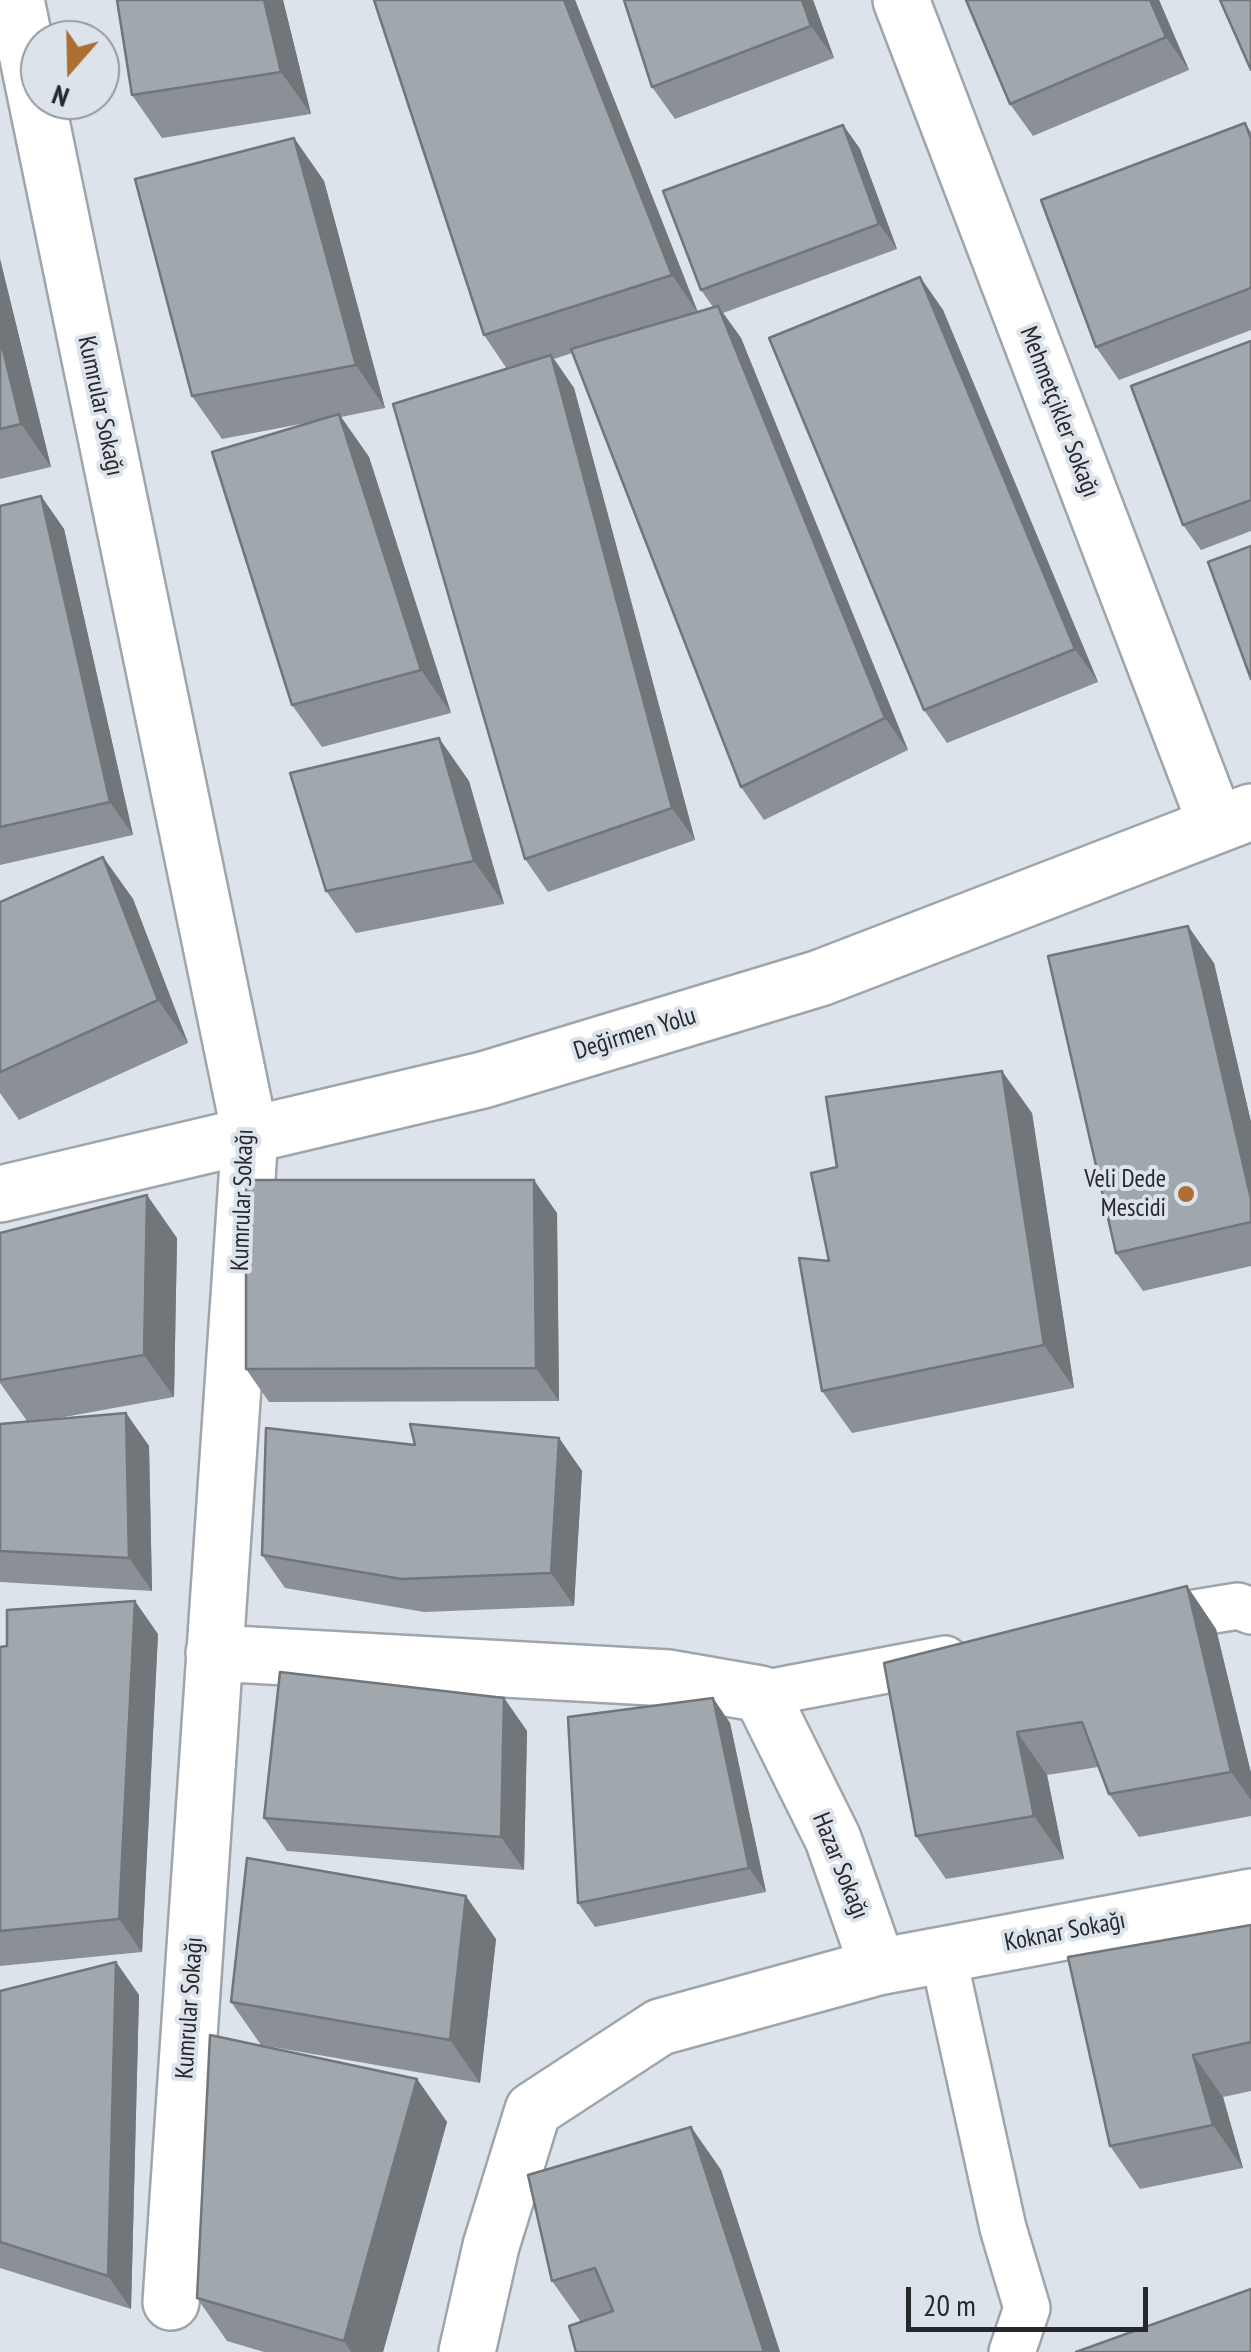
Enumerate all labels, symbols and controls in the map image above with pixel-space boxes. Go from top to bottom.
north arrow [20,20,120,120]
text: N [47,77,74,117]
street label: Mehmetçikler Sokağı [1013,322,1105,502]
street label: Kumrular Sokağı [71,333,129,479]
street label: Değirmen Yolu [570,1001,700,1067]
street label: Kumrular Sokağı [226,1129,260,1271]
place label: Veli Dede Mescidi [1084,1165,1166,1224]
marker: Veli Dede Mescidi [1175,1183,1197,1205]
street label: Hazar Sokağı [805,1808,875,1924]
street label: Koknar Sokağı [1002,1906,1128,1958]
street label: Kumrular Sokağı [170,1936,210,2080]
scale bar [911,2267,1154,2329]
text: 20 m [923,2285,976,2324]

